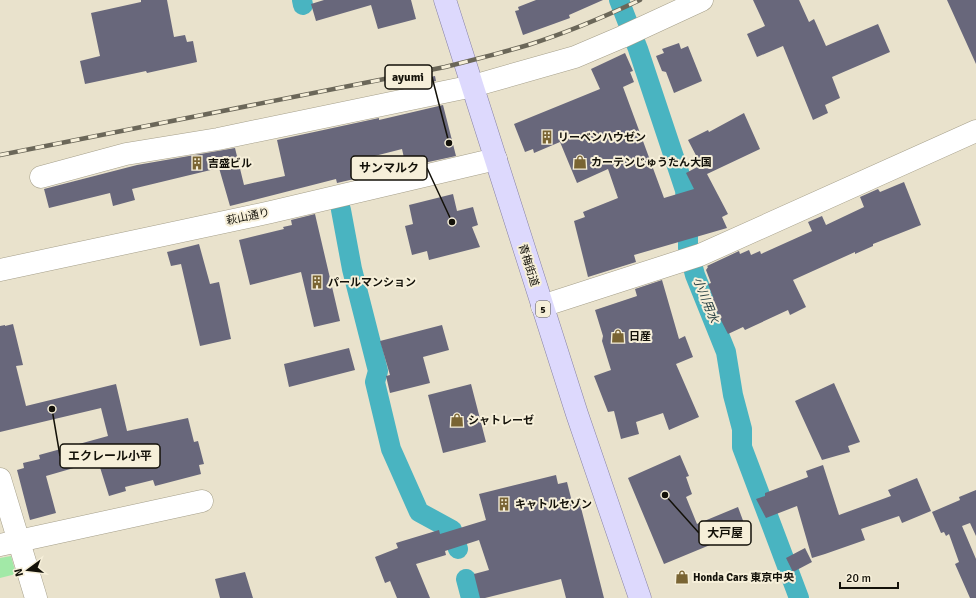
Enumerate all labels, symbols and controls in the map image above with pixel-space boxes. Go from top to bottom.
callout: ayumi [385,65,432,89]
text: ayumi [392,70,424,85]
building icon: リーベンハウゼン [539,129,555,145]
place label: リーベンハウゼン [558,131,646,144]
shop icon: カーテンじゅうたん大国 [572,154,588,170]
building icon: 吉盛ビル [189,155,205,171]
callout: サンマルク [351,156,427,180]
place label: カーテンじゅうたん大国 [591,156,712,169]
place label: 吉盛ビル [208,157,252,170]
text: サンマルク [359,161,419,176]
street label: 萩山通り [225,206,271,227]
street label: 青梅街道 [516,242,541,288]
building icon: パールマンション [309,274,325,290]
water label: 小川用水 [690,275,722,327]
place label: パールマンション [328,276,416,289]
road number: 5 [536,301,550,317]
shop icon: 日産 [610,328,626,344]
place label: 日産 [629,330,651,343]
shop icon: シャトレーゼ [449,412,465,428]
place label: シャトレーゼ [468,414,534,427]
callout: エクレール小平 [60,444,160,468]
text: エクレール小平 [68,449,152,464]
building icon: キャトルセゾン [496,496,512,512]
place label: キャトルセゾン [515,498,592,511]
callout: 大戸屋 [699,521,751,545]
text: 大戸屋 [707,526,743,541]
north arrow [8,550,48,590]
scale bar [840,564,898,590]
text: N [12,567,26,578]
shop icon: Honda Cars 東京中央 [674,569,690,585]
place label: Honda Cars 東京中央 [693,571,794,584]
text: 20 m [846,571,871,586]

